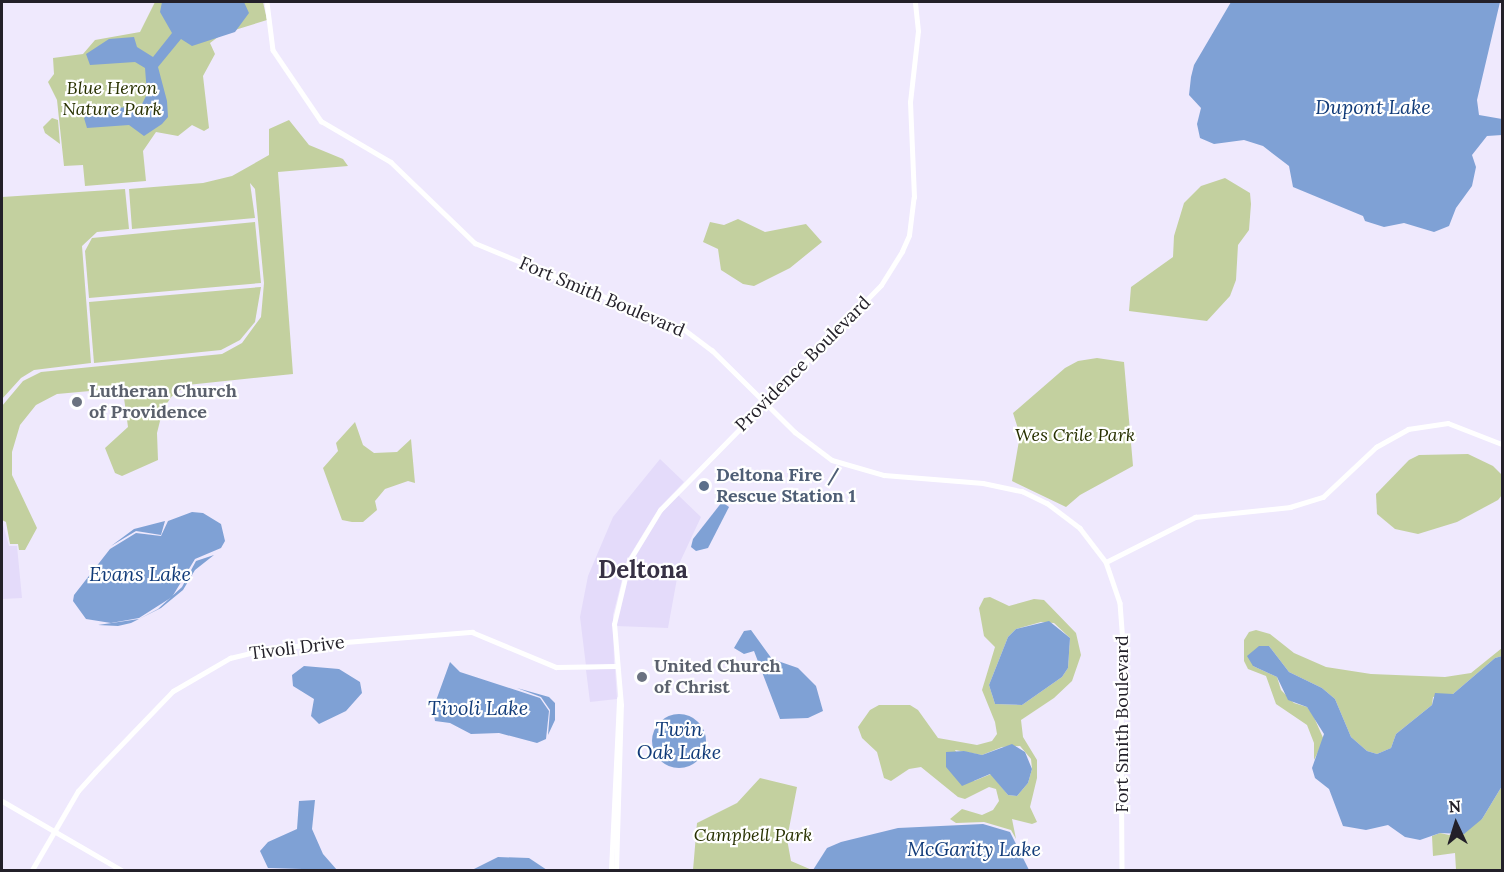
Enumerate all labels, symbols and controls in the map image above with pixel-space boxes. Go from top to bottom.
park label: Blue Heron Nature Park [62,78,162,121]
water label: Dupont Lake [1315,94,1431,118]
street label: Fort Smith Boulevard [516,252,688,342]
street label: Providence Boulevard [731,292,875,436]
place label: Lutheran Church of Providence [89,381,237,424]
marker: Lutheran Church of Providence [70,395,84,409]
park label: Wes Crile Park [1015,424,1135,446]
place label: Deltona Fire / Rescue Station 1 [716,465,856,508]
marker: Deltona Fire / Rescue Station 1 [697,479,711,493]
district label: Deltona [598,556,688,584]
water label: Evans Lake [89,561,191,585]
street label: Tivoli Drive [248,631,346,665]
street label: Fort Smith Boulevard [1111,635,1133,813]
place label: United Church of Christ [654,656,781,698]
marker: United Church of Christ [635,670,649,684]
water label: Tivoli Lake [428,695,528,719]
water label: Twin Oak Lake [637,717,721,764]
north arrow [1426,794,1486,854]
text: N [1448,796,1462,816]
park label: Campbell Park [694,824,812,846]
water label: McGarity Lake [907,836,1041,860]

